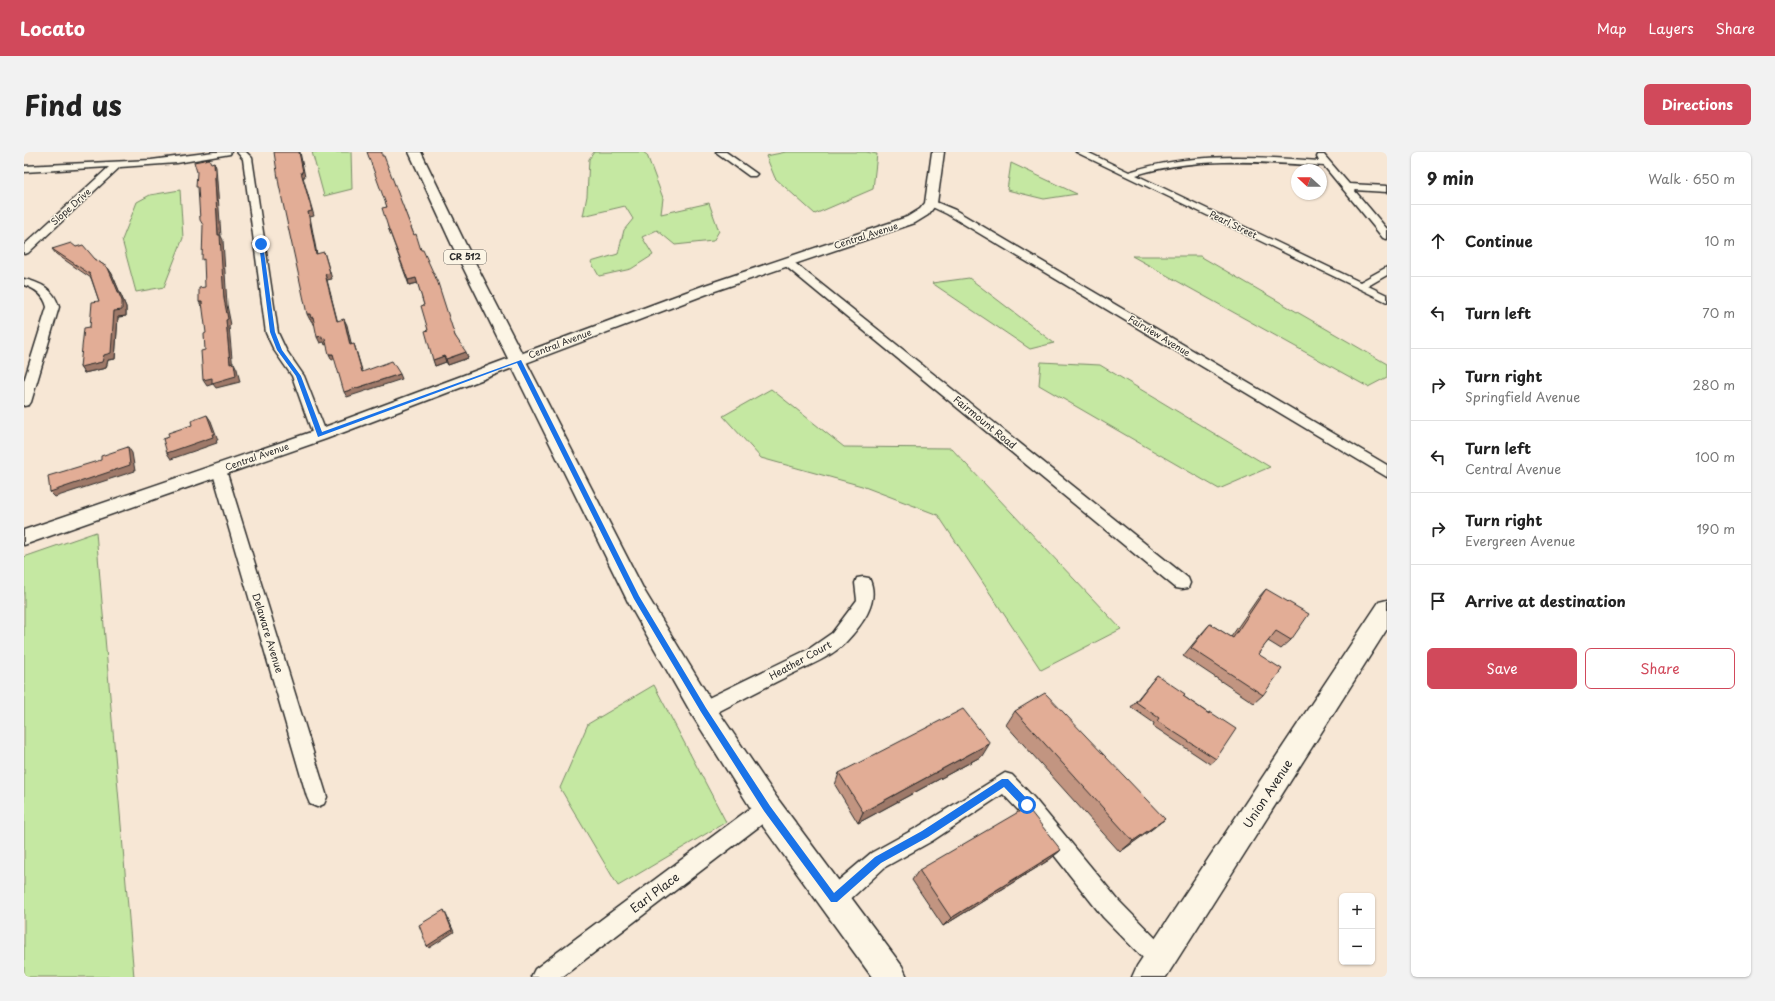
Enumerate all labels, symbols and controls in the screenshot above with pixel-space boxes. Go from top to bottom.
text: Locato [20,14,85,42]
text: Map [1597,18,1627,39]
text: Layers [1649,18,1694,39]
text: Share [1716,18,1755,39]
text: Find us [24,83,122,126]
button: Directions [1644,84,1751,125]
north arrow [1291,164,1327,200]
text: 9 min [1427,165,1474,191]
text: Walk · 650 m [1648,169,1735,188]
street label: Slope Drive [47,184,94,228]
street label: Pearl Street [1207,207,1260,242]
street label: Central Avenue [832,218,900,252]
text: Continue [1465,229,1533,252]
icon: ahead [1427,230,1449,252]
text: 10 m [1705,231,1735,250]
route end [252,235,270,253]
road number: CR 512 [444,250,486,264]
text: Turn left [1465,301,1531,324]
icon: left [1427,302,1449,324]
text: 70 m [1702,303,1735,322]
street label: Fairview Avenue [1126,311,1193,359]
street label: Central Avenue [526,325,593,362]
text: Turn right [1465,364,1542,387]
icon: right [1427,374,1449,396]
text: 280 m [1693,375,1735,394]
text: Springfield Avenue [1465,387,1580,406]
street label: Fairmount Road [951,391,1020,452]
text: Turn left [1465,436,1531,459]
street label: Central Avenue [223,439,291,474]
icon: left [1427,446,1449,468]
text: 100 m [1695,447,1735,466]
text: Central Avenue [1465,459,1561,478]
text: Turn right [1465,508,1542,531]
icon: right [1427,518,1449,540]
text: 190 m [1696,519,1735,538]
text: Evergreen Avenue [1465,531,1575,550]
text: Arrive at destination [1465,589,1626,612]
icon: arrive [1427,590,1449,612]
street label: Delaware Avenue [249,591,288,675]
street label: Heather Court [766,636,834,683]
button: Save [1427,648,1577,689]
button: Share [1585,648,1735,689]
street label: Union Avenue [1238,755,1296,831]
route start [1018,796,1036,814]
street label: Earl Place [626,868,683,917]
map controls [1339,893,1375,965]
button: + [1339,893,1375,929]
button: − [1339,929,1375,965]

